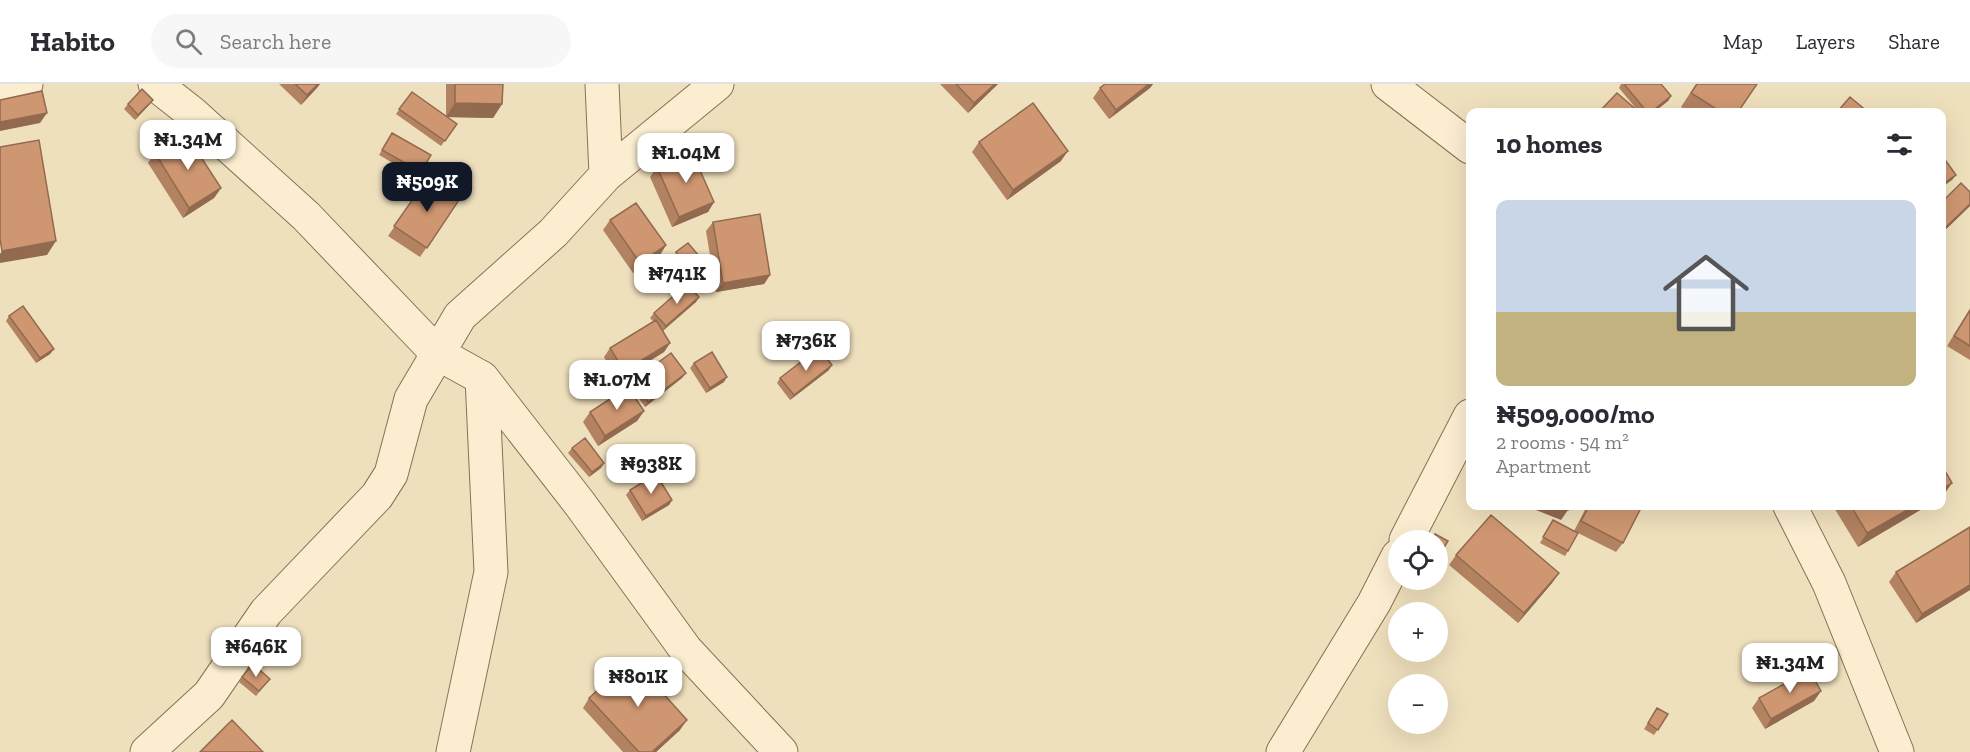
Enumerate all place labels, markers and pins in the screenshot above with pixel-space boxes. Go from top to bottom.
pin: ₦1.34M [139,120,237,171]
pin: ₦1.04M [637,133,735,184]
pin: ₦509K [385,162,469,213]
pin: ₦741K [635,254,719,305]
pin: ₦736K [764,321,848,372]
pin: ₦1.07M [568,360,666,411]
pin: ₦938K [609,444,693,495]
pin: ₦646K [214,627,298,678]
pin: ₦1.34M [1741,643,1839,694]
pin: ₦801K [596,657,680,708]

